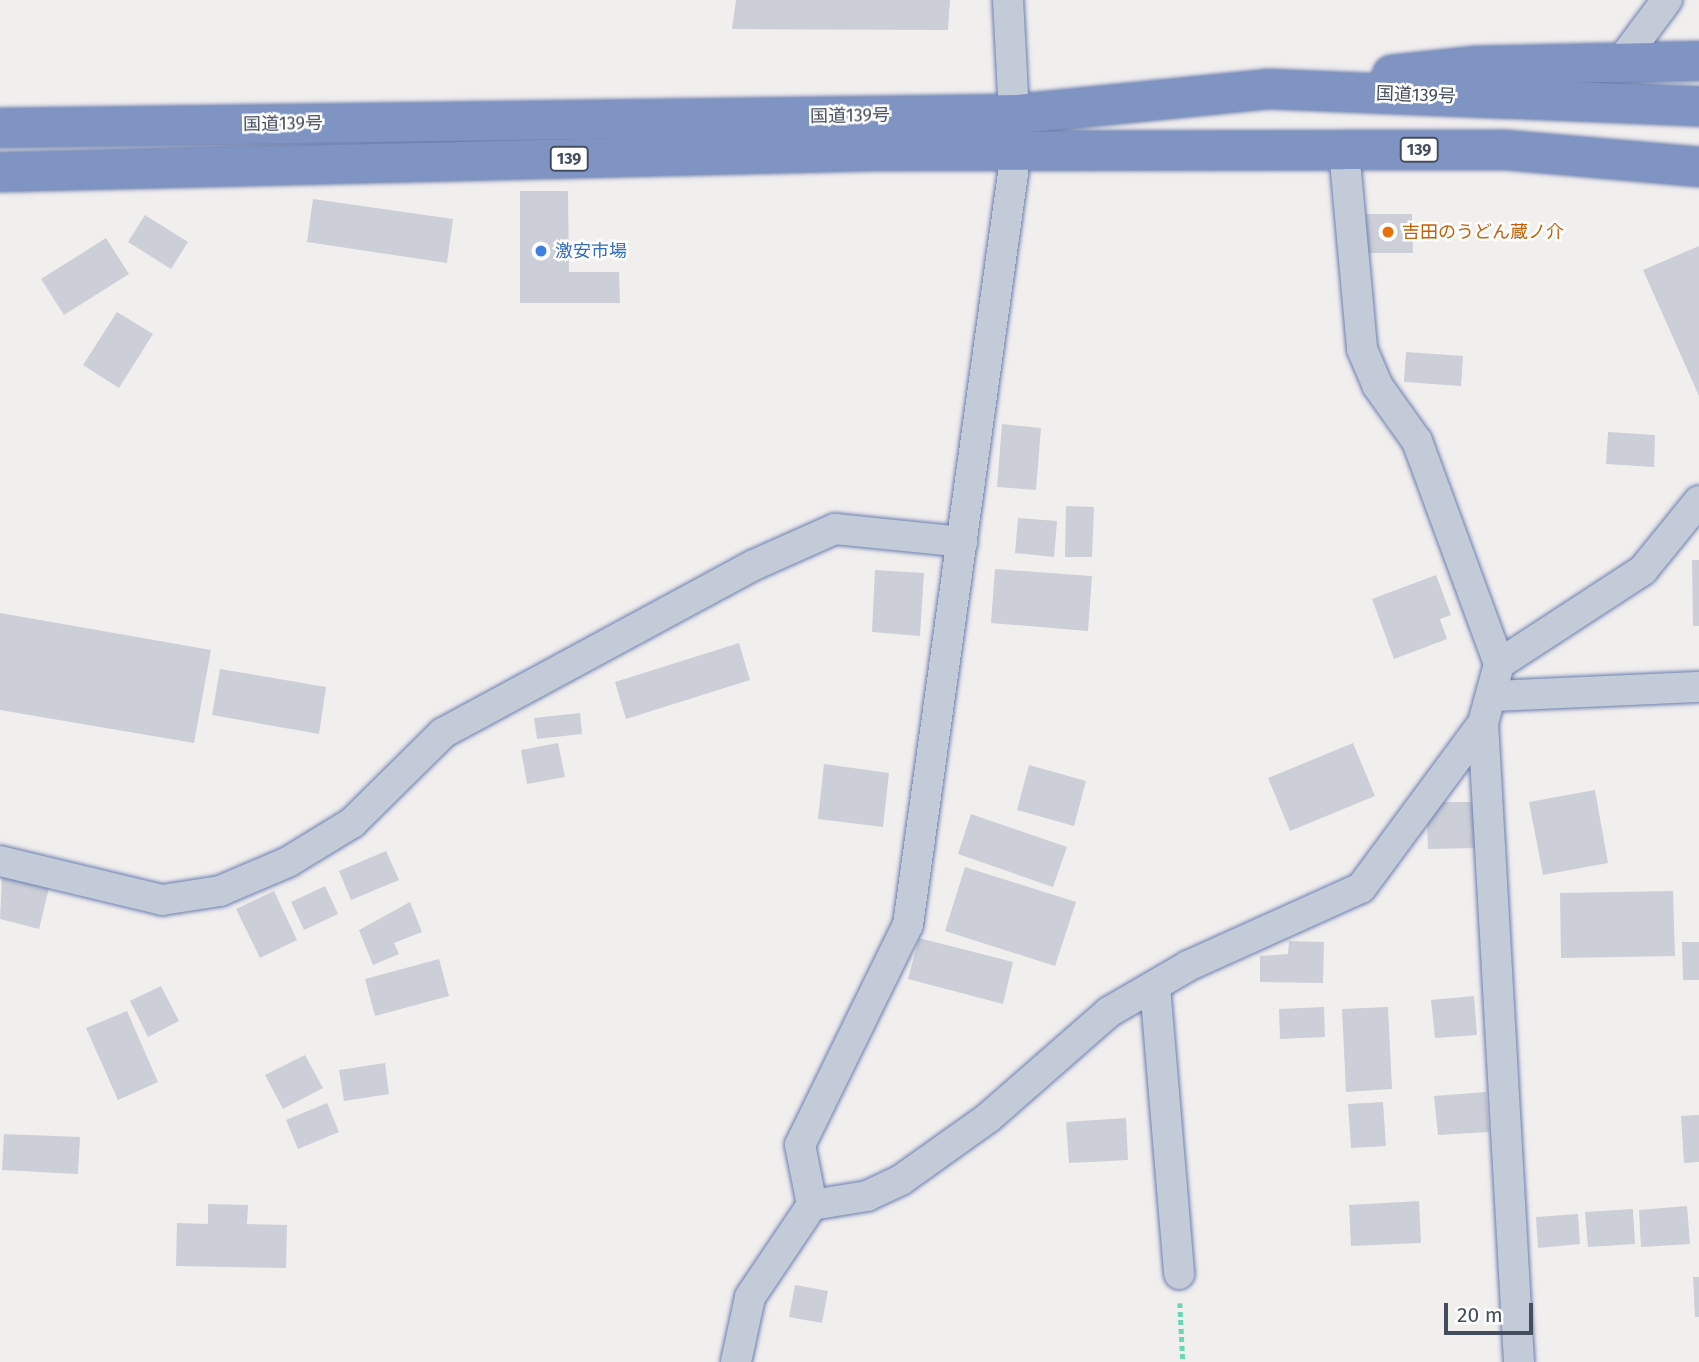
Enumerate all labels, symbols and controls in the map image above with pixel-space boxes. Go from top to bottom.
street label: 国道139号 [1376,83,1456,107]
street label: 国道139号 [810,105,890,127]
street label: 国道139号 [243,113,323,135]
road number: 139 [1398,138,1440,162]
road number: 139 [548,146,590,172]
place label: 吉田のうどん蔵ノ介 [1402,221,1564,243]
marker: 吉田のうどん蔵ノ介 [1380,224,1396,240]
place label: 激安市場 [555,240,627,262]
marker: 激安市場 [533,243,549,259]
scale bar [1447,1288,1536,1332]
text: 20 m [1457,1302,1503,1328]

